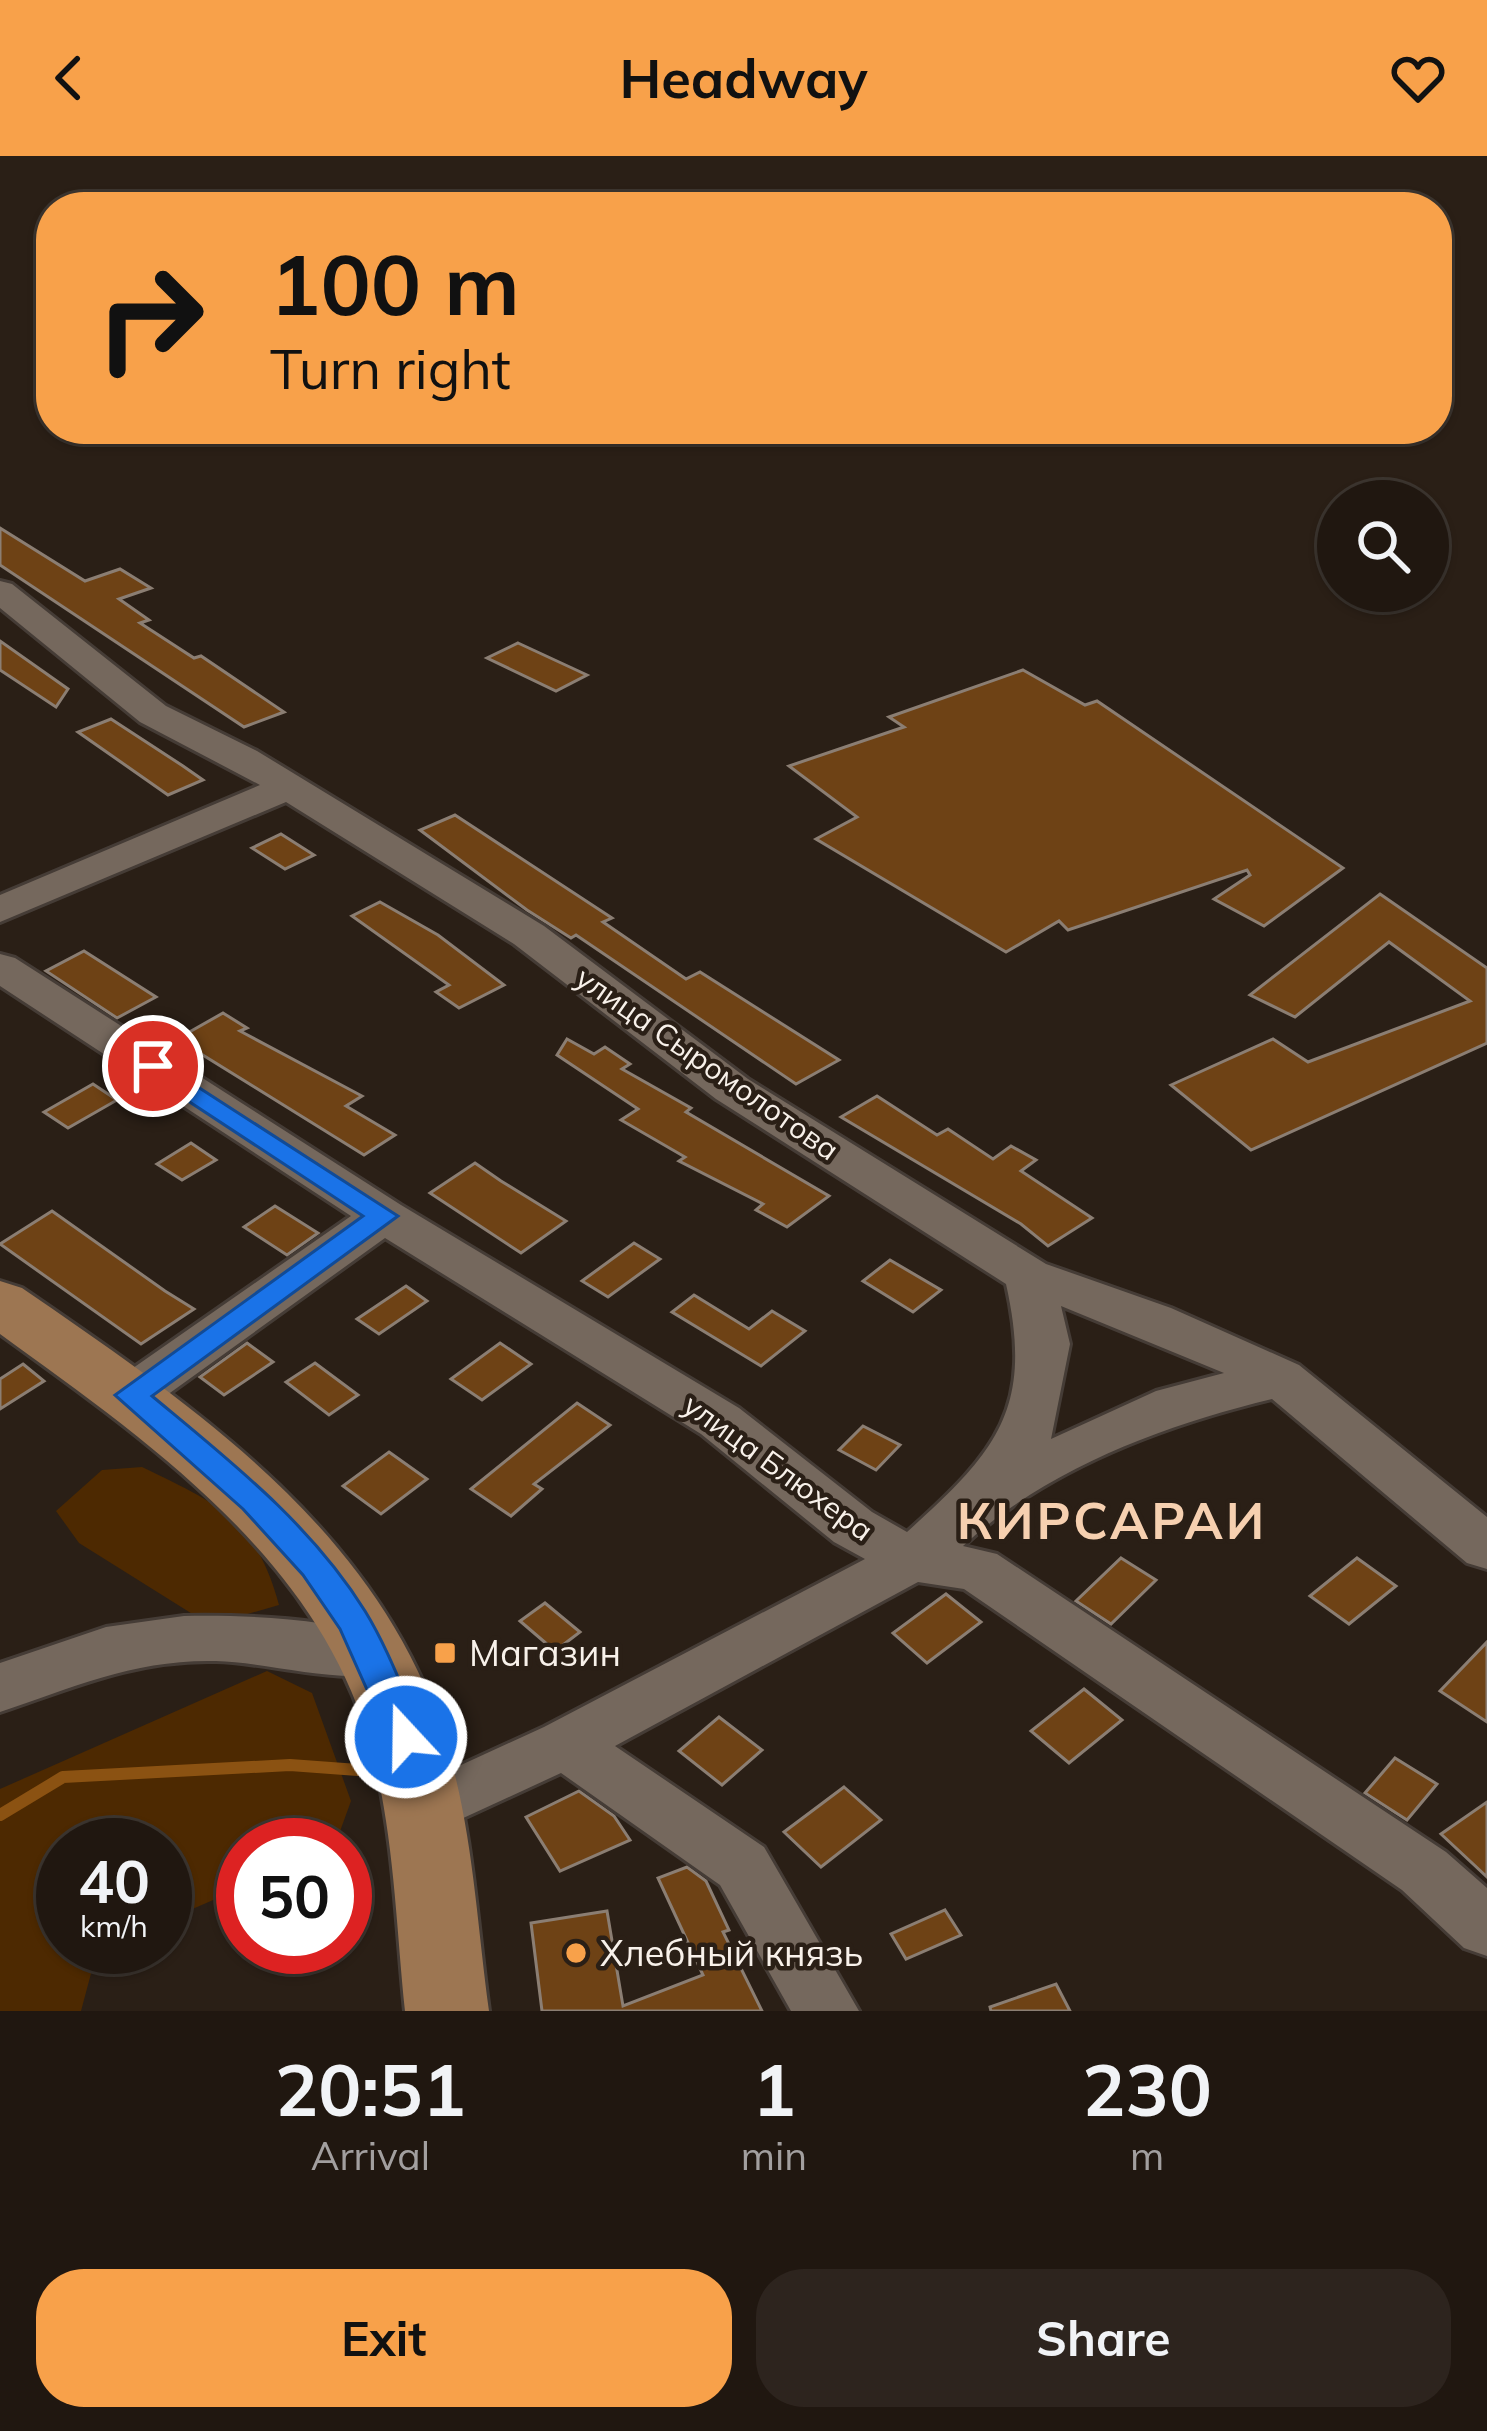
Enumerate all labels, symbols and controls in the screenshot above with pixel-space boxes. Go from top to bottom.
text: Headway [619,44,868,112]
icon: back [36,45,102,111]
icon: heart [1385,45,1451,111]
text: 100 m [270,231,520,336]
icon: right [72,240,228,396]
text: Turn right [270,335,511,403]
map controls [1317,480,1449,612]
button: search [1317,480,1449,612]
street label: улица Сыромолотова [569,958,846,1168]
pin [102,1015,204,1117]
icon: arrive [120,1033,186,1099]
street label: улица Блюхера [676,1385,881,1549]
district label: КИРСАРАИ [957,1488,1267,1552]
place label: Магазин [469,1630,621,1675]
marker: Магазин [432,1640,458,1666]
position arrow [343,1674,469,1800]
speed limit sign: 50 [216,1818,372,1974]
text: 40 [78,1843,150,1918]
text: km/h [80,1907,148,1945]
place label: Хлебный князь [600,1930,863,1975]
marker: Хлебный князь [563,1940,589,1966]
text: 20:51 [275,2044,466,2134]
text: 1 [752,2044,796,2134]
text: 230 [1082,2044,1212,2134]
text: Arrival [311,2131,430,2180]
text: min [741,2131,807,2180]
text: m [1130,2131,1164,2180]
button: Exit [36,2269,732,2407]
button: Share [756,2269,1451,2407]

